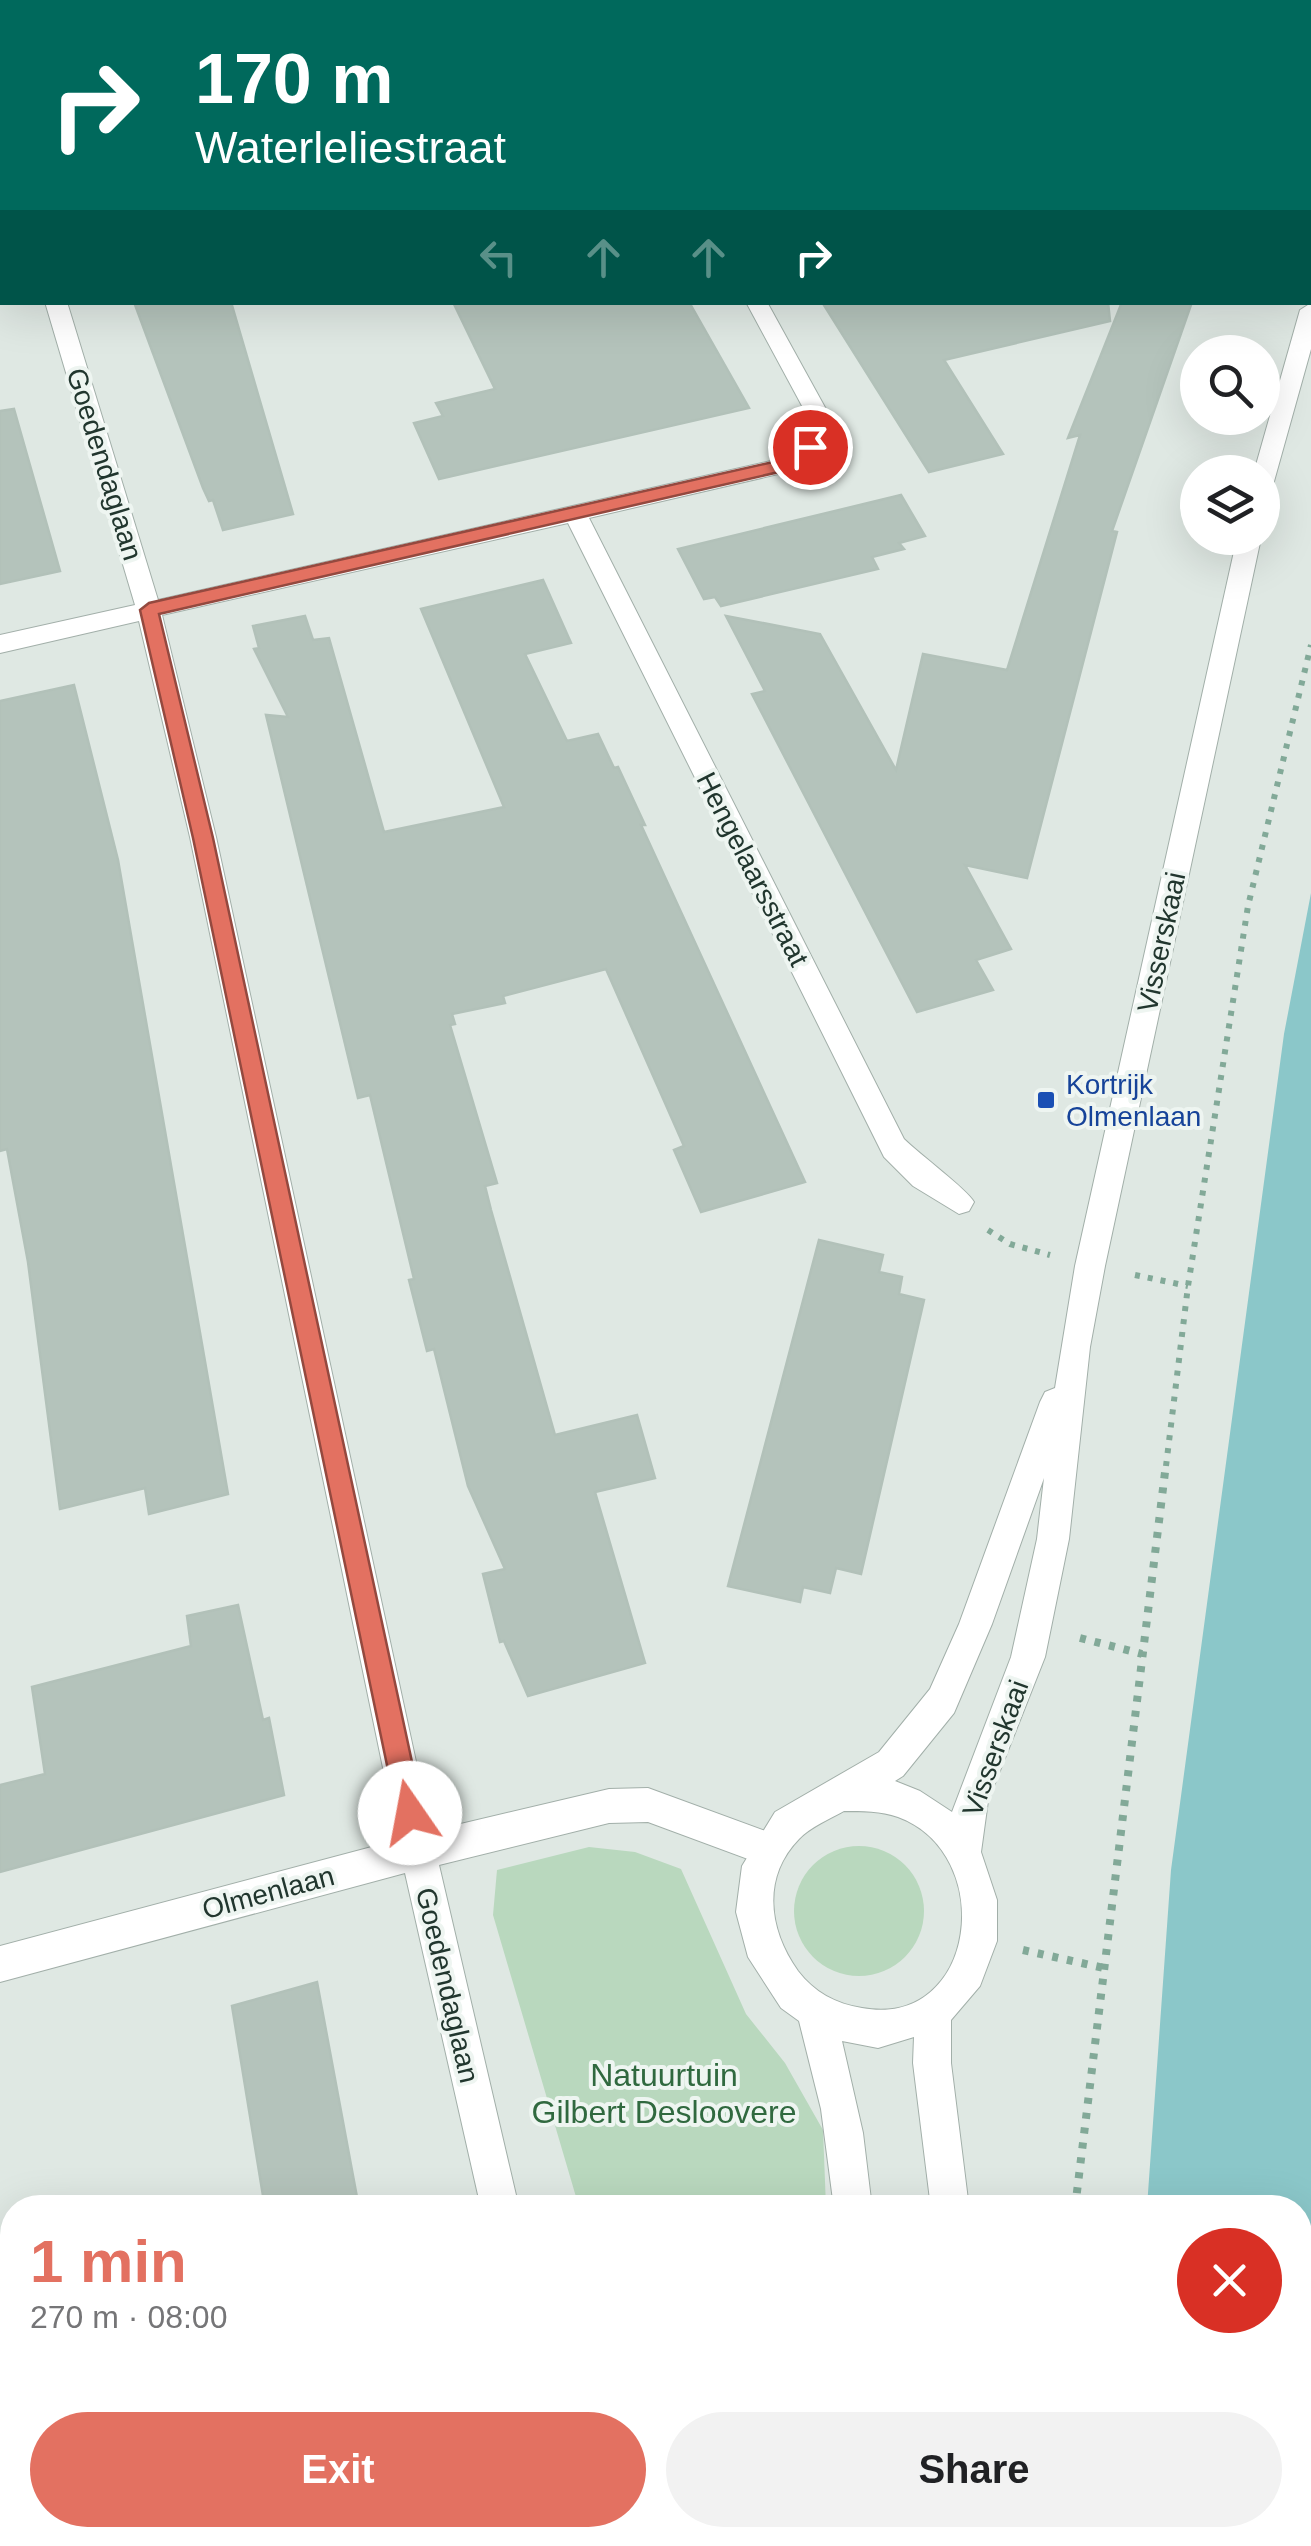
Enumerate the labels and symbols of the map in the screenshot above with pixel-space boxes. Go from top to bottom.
street label: Goedendaglaan [61,364,148,564]
pin [768,405,853,490]
street label: Hengelaarsstraat [690,767,815,971]
street label: Visserskaai [1131,869,1191,1015]
place label: Kortrijk Olmenlaan [1066,1069,1201,1132]
marker: Kortrijk Olmenlaan [1035,1089,1057,1111]
street label: Visserskaai [957,1676,1034,1820]
position arrow [358,1761,462,1865]
street label: Olmenlaan [199,1860,338,1925]
street label: Goedendaglaan [410,1885,485,2086]
park label: Natuurtuin Gilbert Desloovere [532,2057,797,2130]

